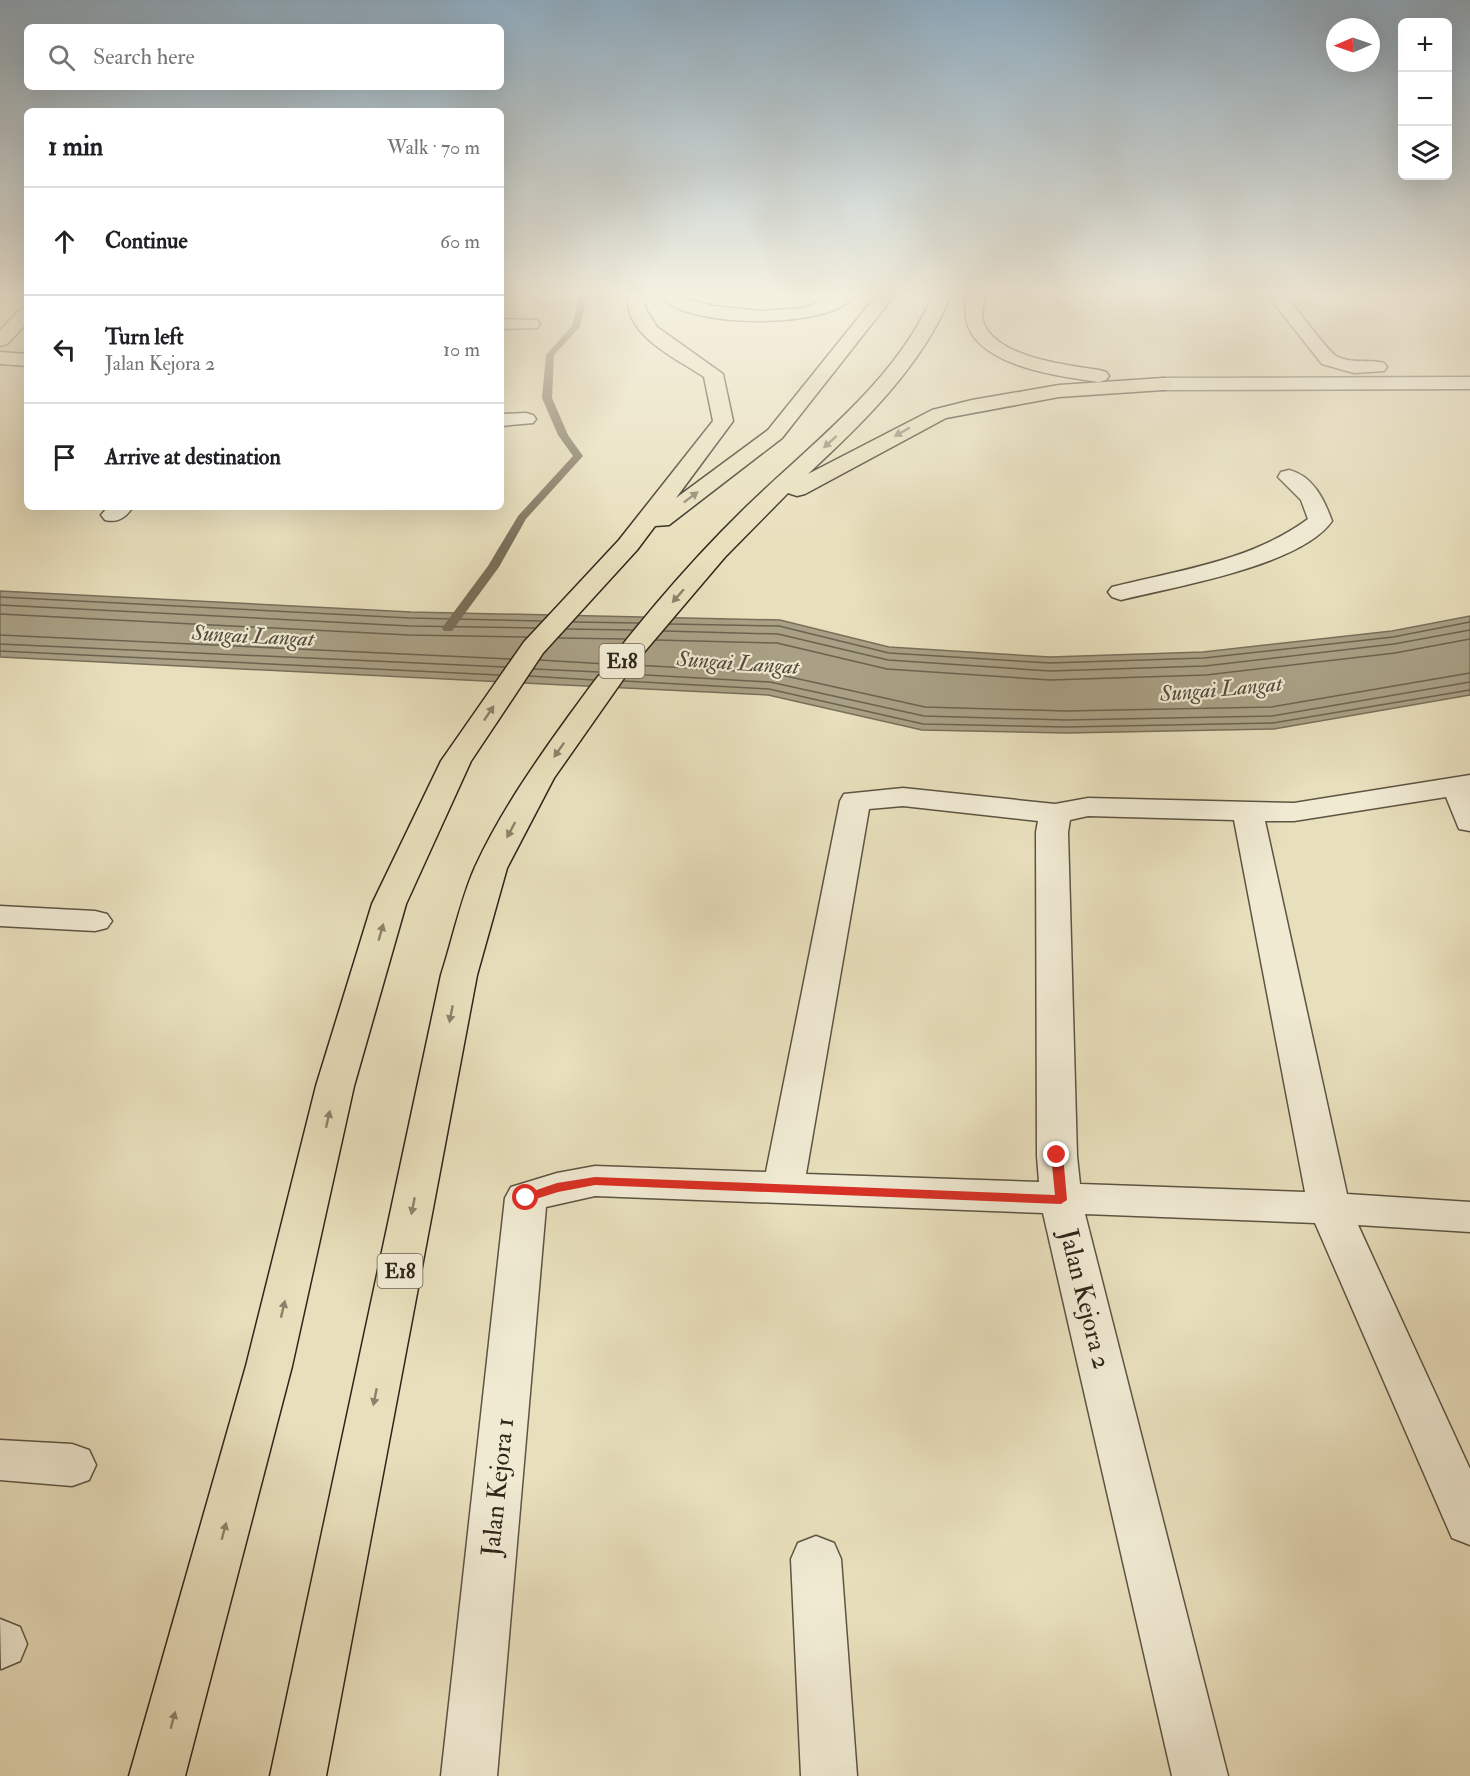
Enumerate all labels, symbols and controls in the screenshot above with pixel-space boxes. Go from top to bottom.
north arrow [1326,18,1380,72]
map controls [1398,18,1452,180]
button: + [1398,18,1452,72]
search box [24,24,504,90]
icon: search [45,41,78,74]
text: Search here [93,43,195,71]
button: − [1398,72,1452,126]
button: layers [1398,126,1452,180]
text: 1 min [48,131,103,163]
text: Walk · 70 m [387,135,480,160]
icon: ahead [48,225,81,258]
text: Continue [105,227,188,255]
text: 60 m [440,229,480,254]
text: Turn left [105,323,184,351]
icon: left [48,333,81,366]
text: 10 m [443,337,480,362]
text: Jalan Kejora 2 [105,351,215,376]
one-way arrow [893,427,910,437]
one-way arrow [823,435,838,448]
icon: arrive [48,441,81,474]
text: Arrive at destination [105,443,281,471]
one-way arrow [683,491,699,503]
one-way arrow [672,588,685,603]
water label: Sungai Langat [190,619,317,653]
road number: E18 [600,644,644,678]
water label: Sungai Langat [675,645,802,681]
water label: Sungai Langat [1158,670,1285,708]
one-way arrow [483,705,494,721]
one-way arrow [553,742,565,758]
one-way arrow [506,822,516,839]
one-way arrow [377,922,386,940]
one-way arrow [446,1005,455,1024]
one-way arrow [323,1110,333,1128]
route end [1043,1141,1069,1167]
route start [512,1184,538,1210]
one-way arrow [408,1196,417,1215]
street label: Jalan Kejora 2 [1052,1225,1118,1372]
road number: E18 [378,1254,422,1288]
one-way arrow [278,1300,288,1318]
one-way arrow [370,1388,379,1407]
street label: Jalan Kejora 1 [475,1416,521,1559]
one-way arrow [220,1522,229,1540]
one-way arrow [169,1710,178,1728]

